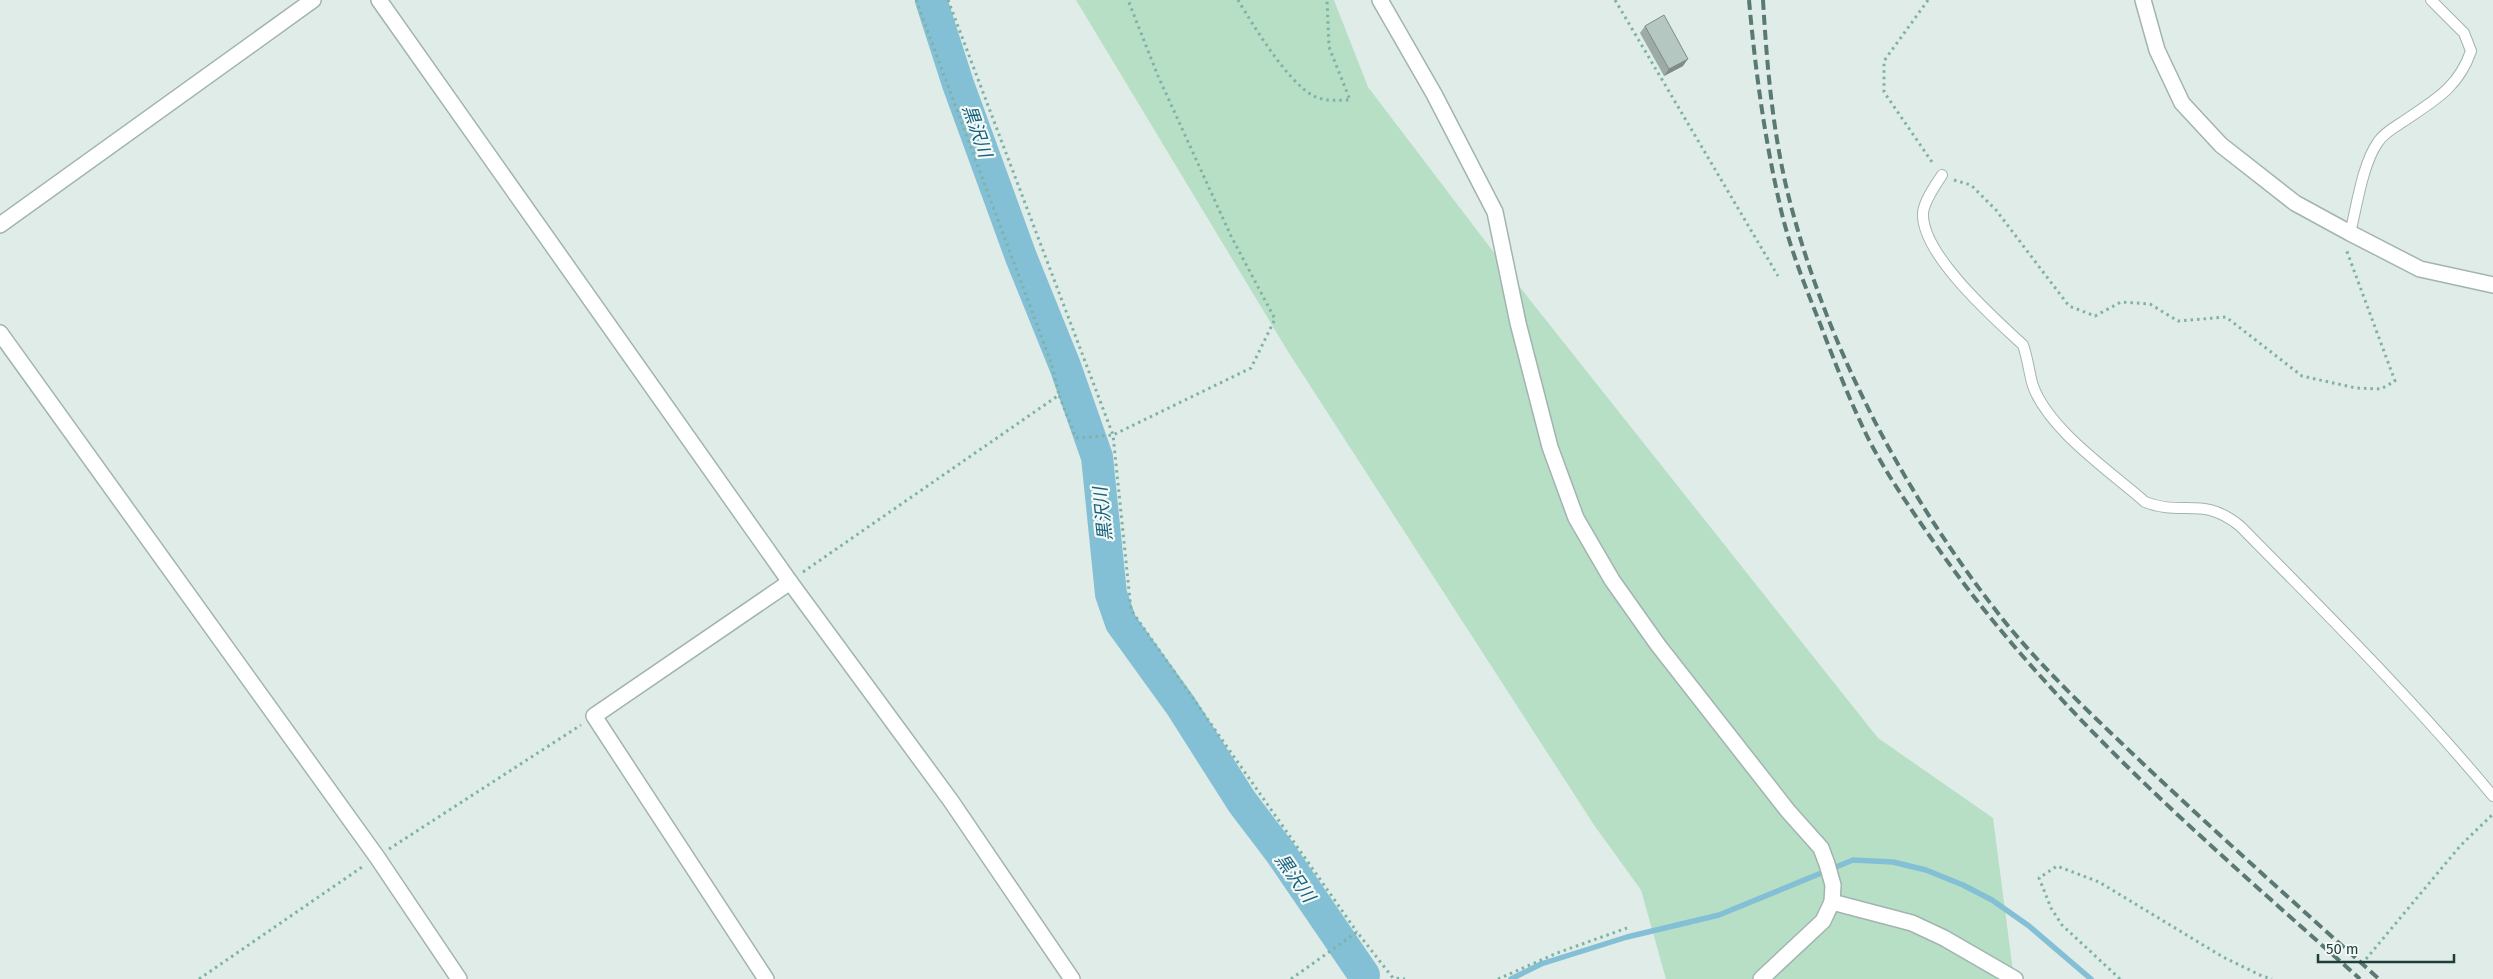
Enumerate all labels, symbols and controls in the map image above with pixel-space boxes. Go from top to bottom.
water label: 黒沢川 [958,102,997,162]
water label: 黒沢川 [1089,484,1117,542]
water label: 黒沢川 [1271,850,1321,908]
scale bar [2318,932,2454,964]
text: 50 m [2326,940,2359,958]

